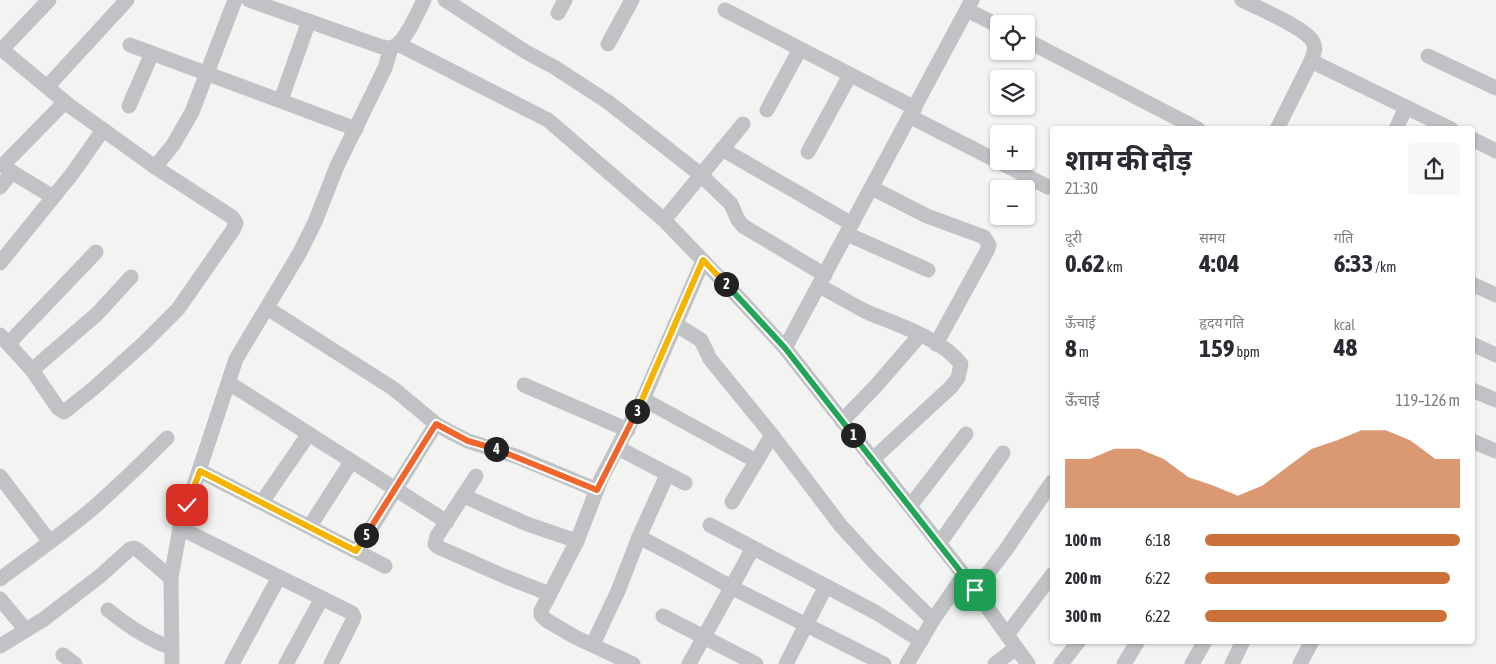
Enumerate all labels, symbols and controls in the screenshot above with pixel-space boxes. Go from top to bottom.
map controls [990,15,1035,225]
button: locate [990,15,1035,60]
button: layers [990,70,1035,115]
button: + [990,125,1035,170]
button: share [1408,143,1460,195]
text: शाम की दौड़ [1065,144,1192,176]
text: 21:30 [1065,179,1098,197]
button: − [990,180,1035,225]
text: दूरी [1065,230,1082,246]
text: समय [1199,230,1225,246]
text: गति [1334,230,1353,246]
text: 0.62 [1065,249,1105,277]
text: 4:04 [1199,249,1240,277]
text: 6:33 [1334,249,1373,277]
text: km [1105,259,1123,275]
text: /km [1373,259,1396,275]
pin: 2 [714,272,738,296]
text: 2 [723,276,730,292]
text: ऊँचाई [1065,315,1095,331]
text: हृदय गति [1199,315,1244,331]
text: kcal [1334,317,1355,333]
text: 48 [1334,333,1357,361]
text: 8 [1065,334,1077,362]
text: 159 [1199,334,1235,362]
text: m [1077,344,1089,360]
text: bpm [1235,344,1260,360]
text: ऊँचाई [1065,391,1100,409]
text: 119–126 m [1396,391,1460,409]
pin: 3 [624,398,650,424]
text: 3 [634,403,641,419]
pin: 1 [840,422,866,448]
text: 1 [850,427,857,443]
pin: 4 [484,436,508,462]
text: 4 [493,441,500,457]
pin [166,484,208,526]
icon: check [173,491,201,519]
pin: 5 [354,522,378,548]
text: 5 [363,527,370,543]
text: 100 m [1065,531,1101,549]
text: 6:18 [1145,531,1170,549]
pin [954,569,996,611]
text: 200 m [1065,569,1101,587]
text: 6:22 [1145,569,1170,587]
icon: arrive [961,576,989,604]
text: 300 m [1065,607,1101,625]
text: 6:22 [1145,607,1170,625]

